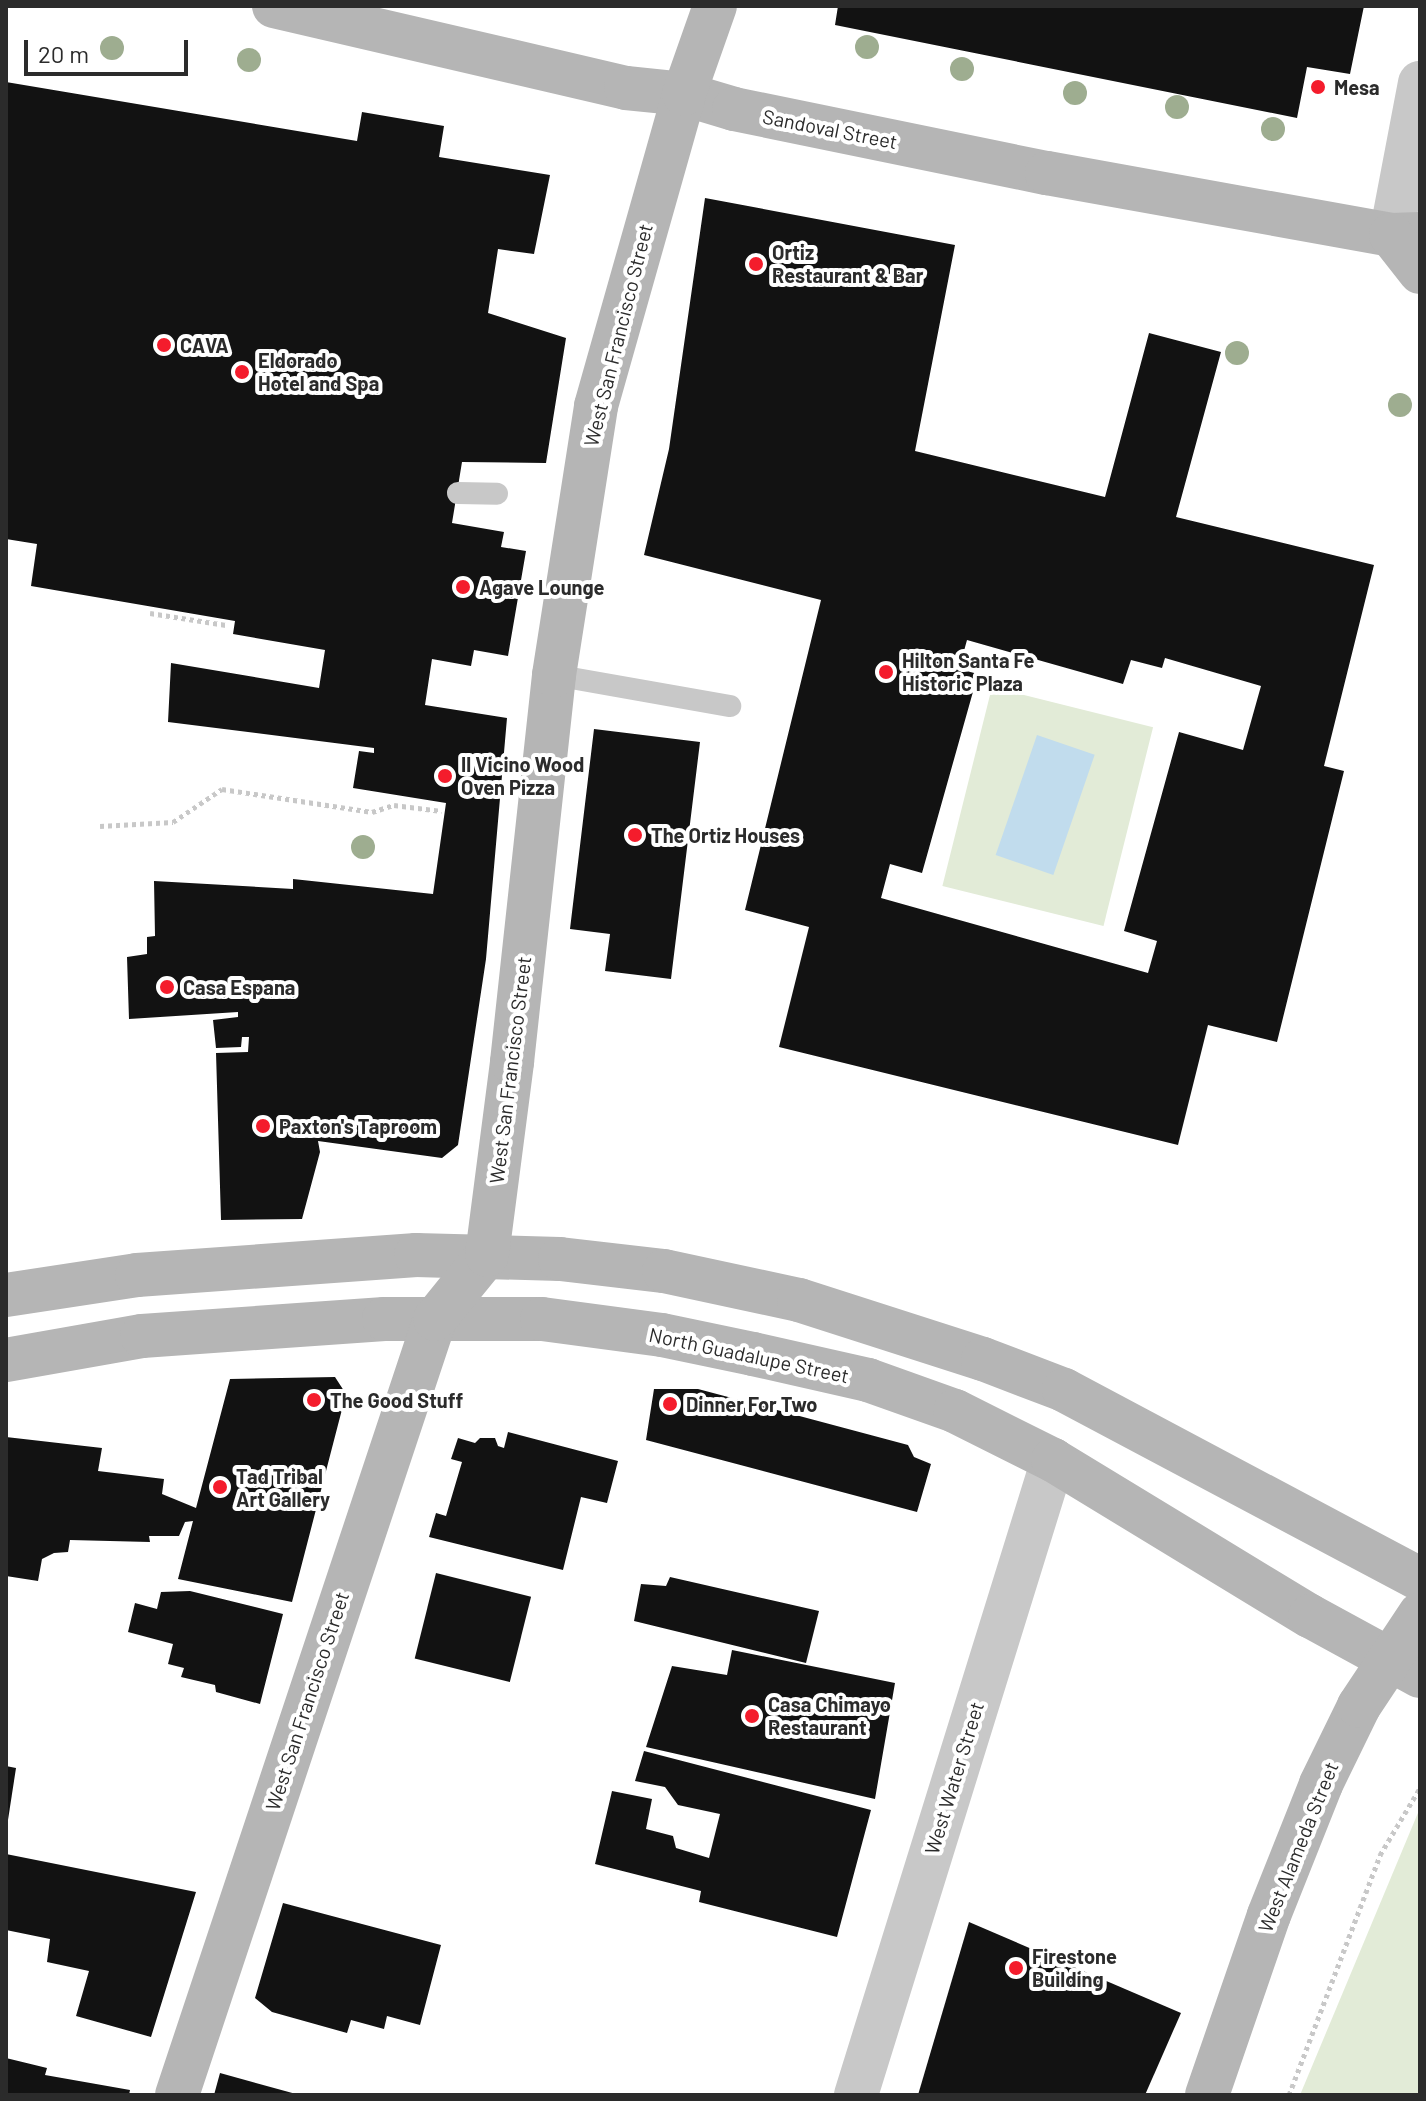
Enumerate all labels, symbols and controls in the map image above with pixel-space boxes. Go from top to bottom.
scale bar [28,24,192,74]
text: 20 m [38,39,89,68]
place label: Mesa [1334,75,1380,99]
marker: Mesa [1309,78,1327,96]
street label: Sandoval Street [761,104,899,154]
street label: West San Francisco Street [579,221,657,449]
place label: Ortiz Restaurant & Bar [772,240,923,287]
marker: Ortiz Restaurant & Bar [747,255,765,273]
place label: CAVA [180,333,229,357]
marker: CAVA [155,336,173,354]
place label: Eldorado Hotel and Spa [258,348,379,395]
marker: Eldorado Hotel and Spa [233,363,251,381]
place label: Agave Lounge [479,575,605,599]
marker: Agave Lounge [454,578,472,596]
place label: Hilton Santa Fe Historic Plaza [902,648,1034,695]
marker: Hilton Santa Fe Historic Plaza [877,663,895,681]
place label: Il Vicino Wood Oven Pizza [461,752,584,799]
marker: Il Vicino Wood Oven Pizza [436,767,454,785]
place label: The Ortiz Houses [651,823,800,847]
marker: The Ortiz Houses [626,826,644,844]
street label: West San Francisco Street [484,955,536,1185]
place label: Casa Espana [183,975,295,999]
marker: Casa Espana [158,978,176,996]
place label: Paxton's Taproom [279,1114,437,1138]
marker: Paxton's Taproom [254,1117,272,1135]
street label: North Guadalupe Street [647,1322,851,1388]
place label: The Good Stuff [330,1388,463,1412]
marker: The Good Stuff [305,1391,323,1409]
place label: Dinner For Two [686,1392,817,1416]
marker: Dinner For Two [661,1395,679,1413]
place label: Tad Tribal Art Gallery [236,1464,330,1511]
marker: Tad Tribal Art Gallery [211,1478,229,1496]
street label: West San Francisco Street [260,1589,354,1813]
place label: Casa Chimayo Restaurant [768,1692,891,1739]
street label: West Water Street [919,1699,989,1857]
marker: Casa Chimayo Restaurant [743,1707,761,1725]
street label: West Alameda Street [1253,1758,1343,1936]
place label: Firestone Building [1032,1944,1117,1991]
marker: Firestone Building [1007,1959,1025,1977]

